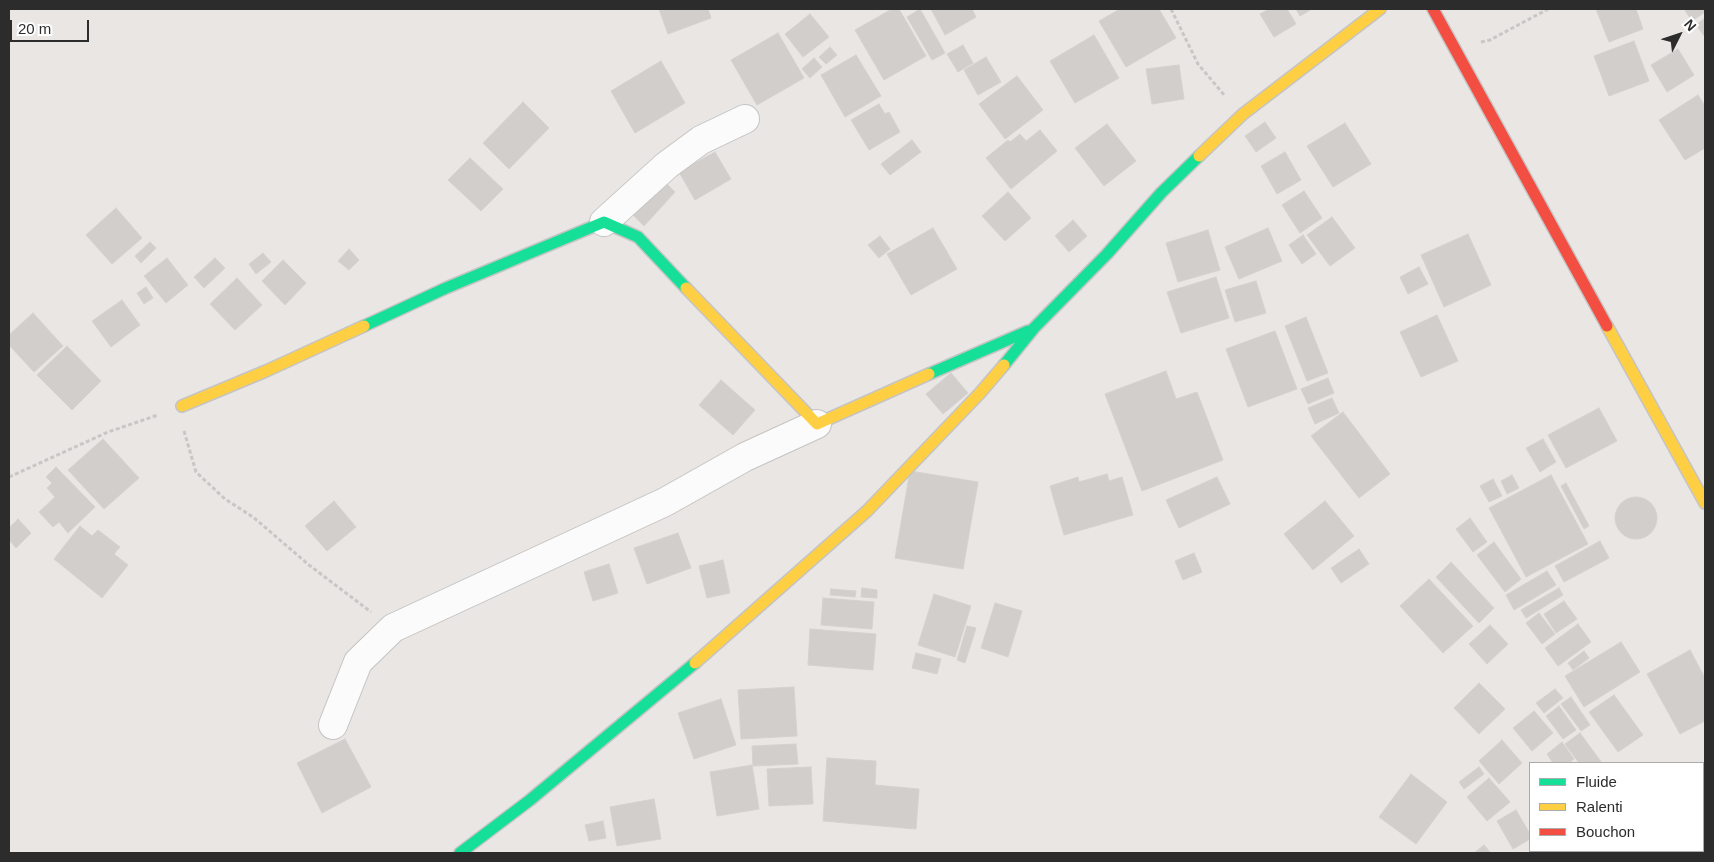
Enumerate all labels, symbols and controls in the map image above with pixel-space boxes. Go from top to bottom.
scale bar [12,10,91,42]
north arrow [1654,10,1704,60]
text: N [1681,16,1700,34]
text: 20 m [18,20,51,37]
legend [1529,762,1704,852]
text: Fluide [1576,773,1617,790]
text: Ralenti [1576,798,1623,815]
text: Bouchon [1576,823,1635,840]

